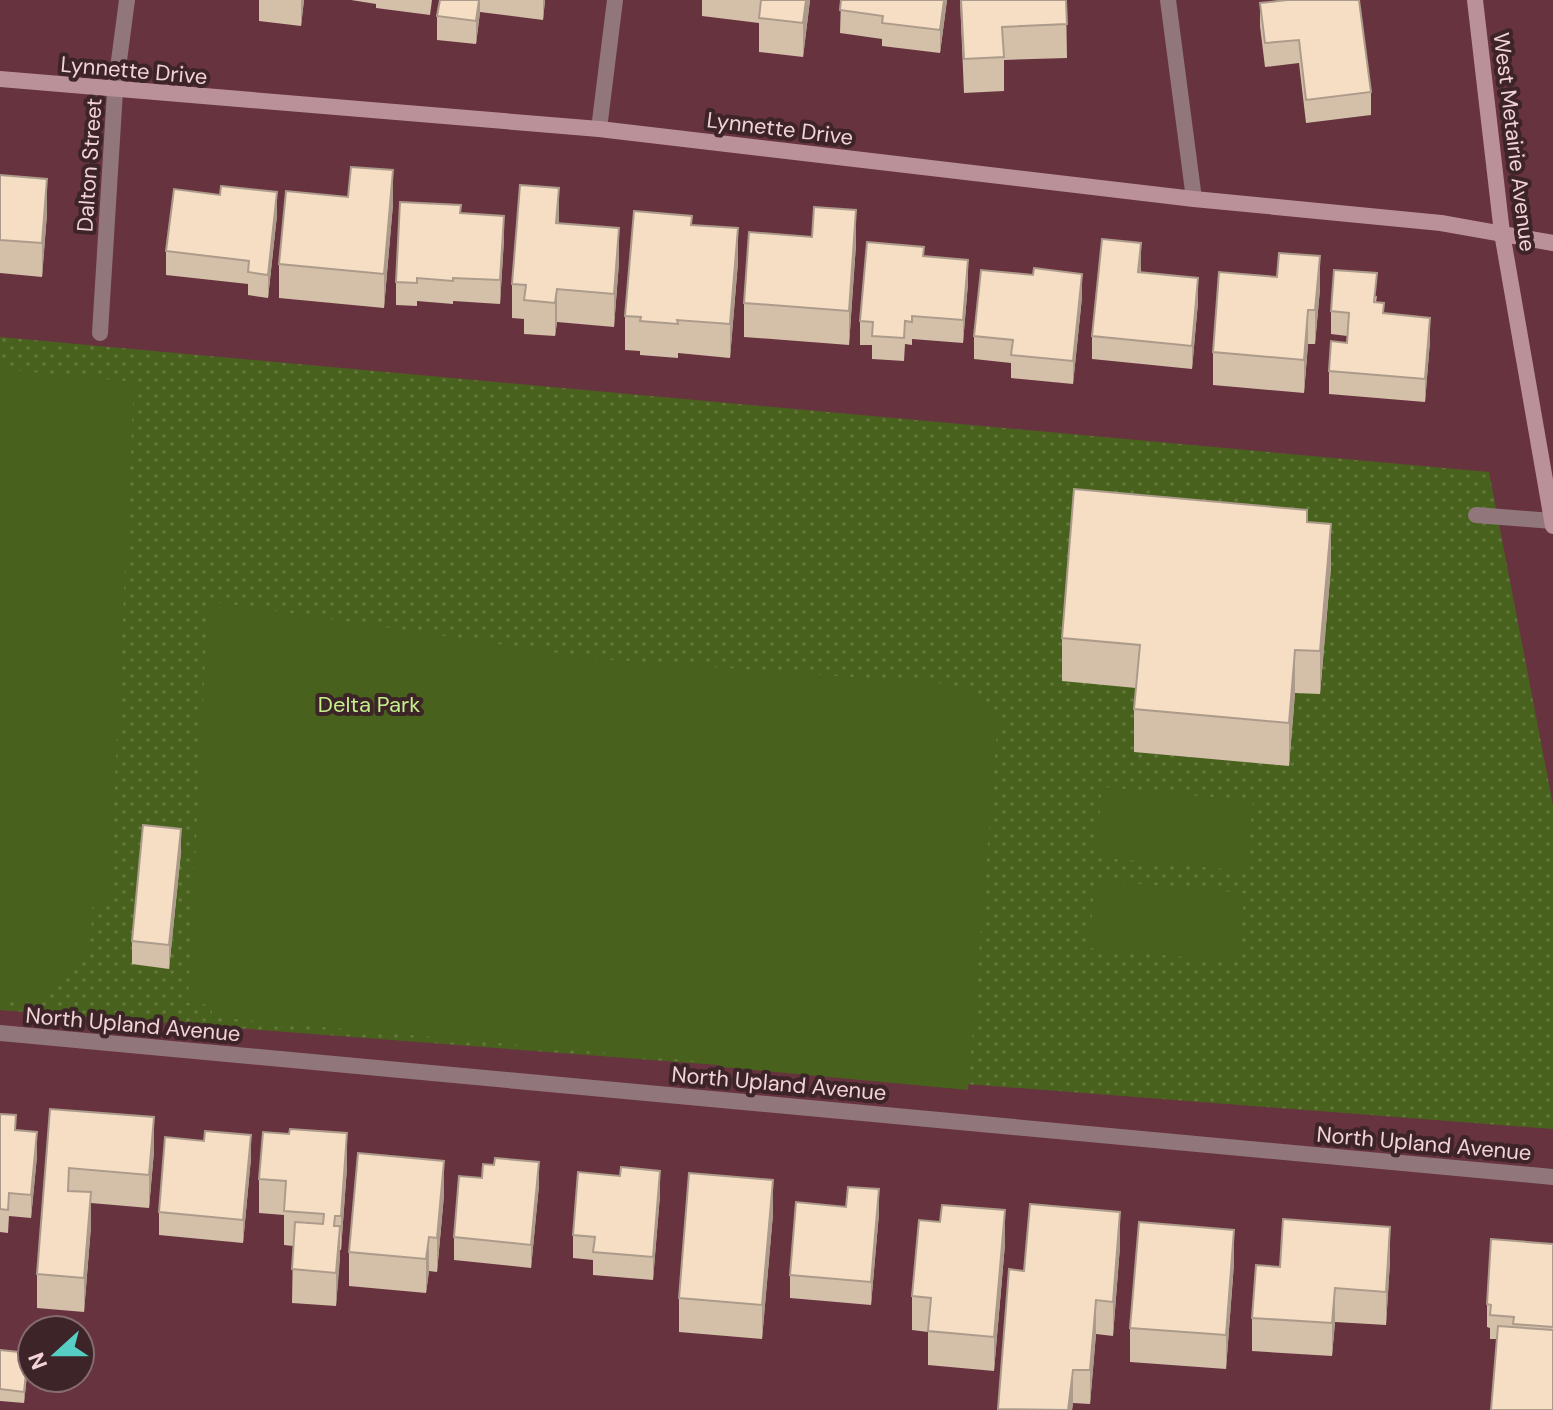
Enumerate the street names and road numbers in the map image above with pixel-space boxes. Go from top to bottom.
street label: West Metairie Avenue [1487,31,1542,253]
street label: Lynnette Drive [59,50,209,91]
street label: Dalton Street [70,97,109,233]
street label: Lynnette Drive [705,105,855,152]
street label: North Upland Avenue [24,1001,242,1048]
street label: North Upland Avenue [670,1060,888,1107]
street label: North Upland Avenue [1315,1120,1533,1167]

